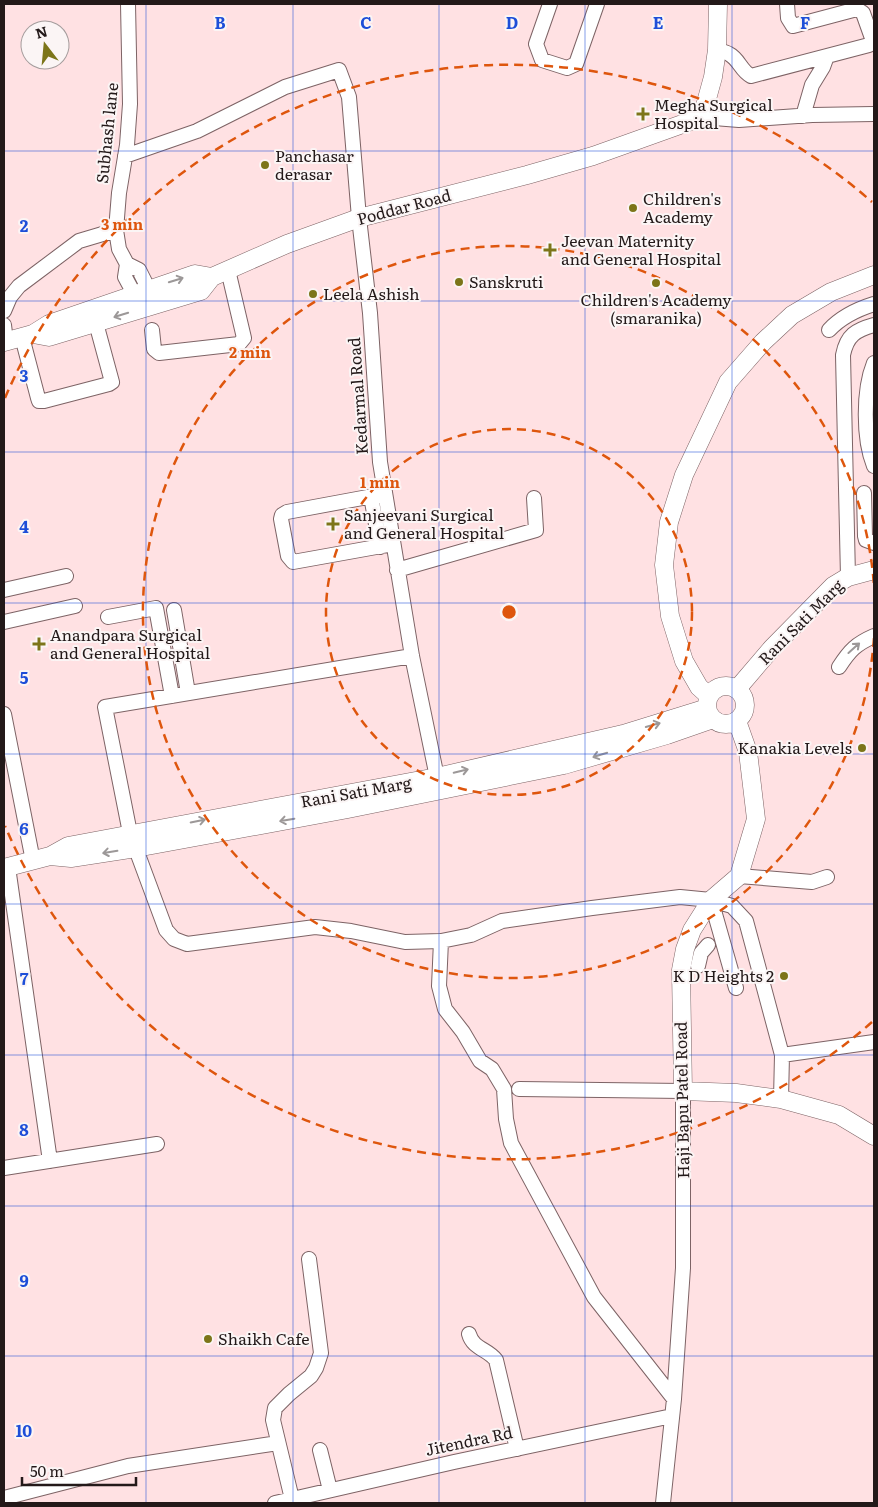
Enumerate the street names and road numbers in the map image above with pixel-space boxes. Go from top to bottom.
street label: Subhash lane [89,81,123,185]
street label: Poddar Road [354,182,454,230]
street label: Kedarmal Road [341,336,373,455]
street label: Rani Sati Marg [752,573,848,669]
street label: Rani Sati Marg [299,769,413,813]
street label: Haji Bapu Patel Road [668,1021,694,1179]
street label: Jitendra Rd [423,1419,515,1461]

